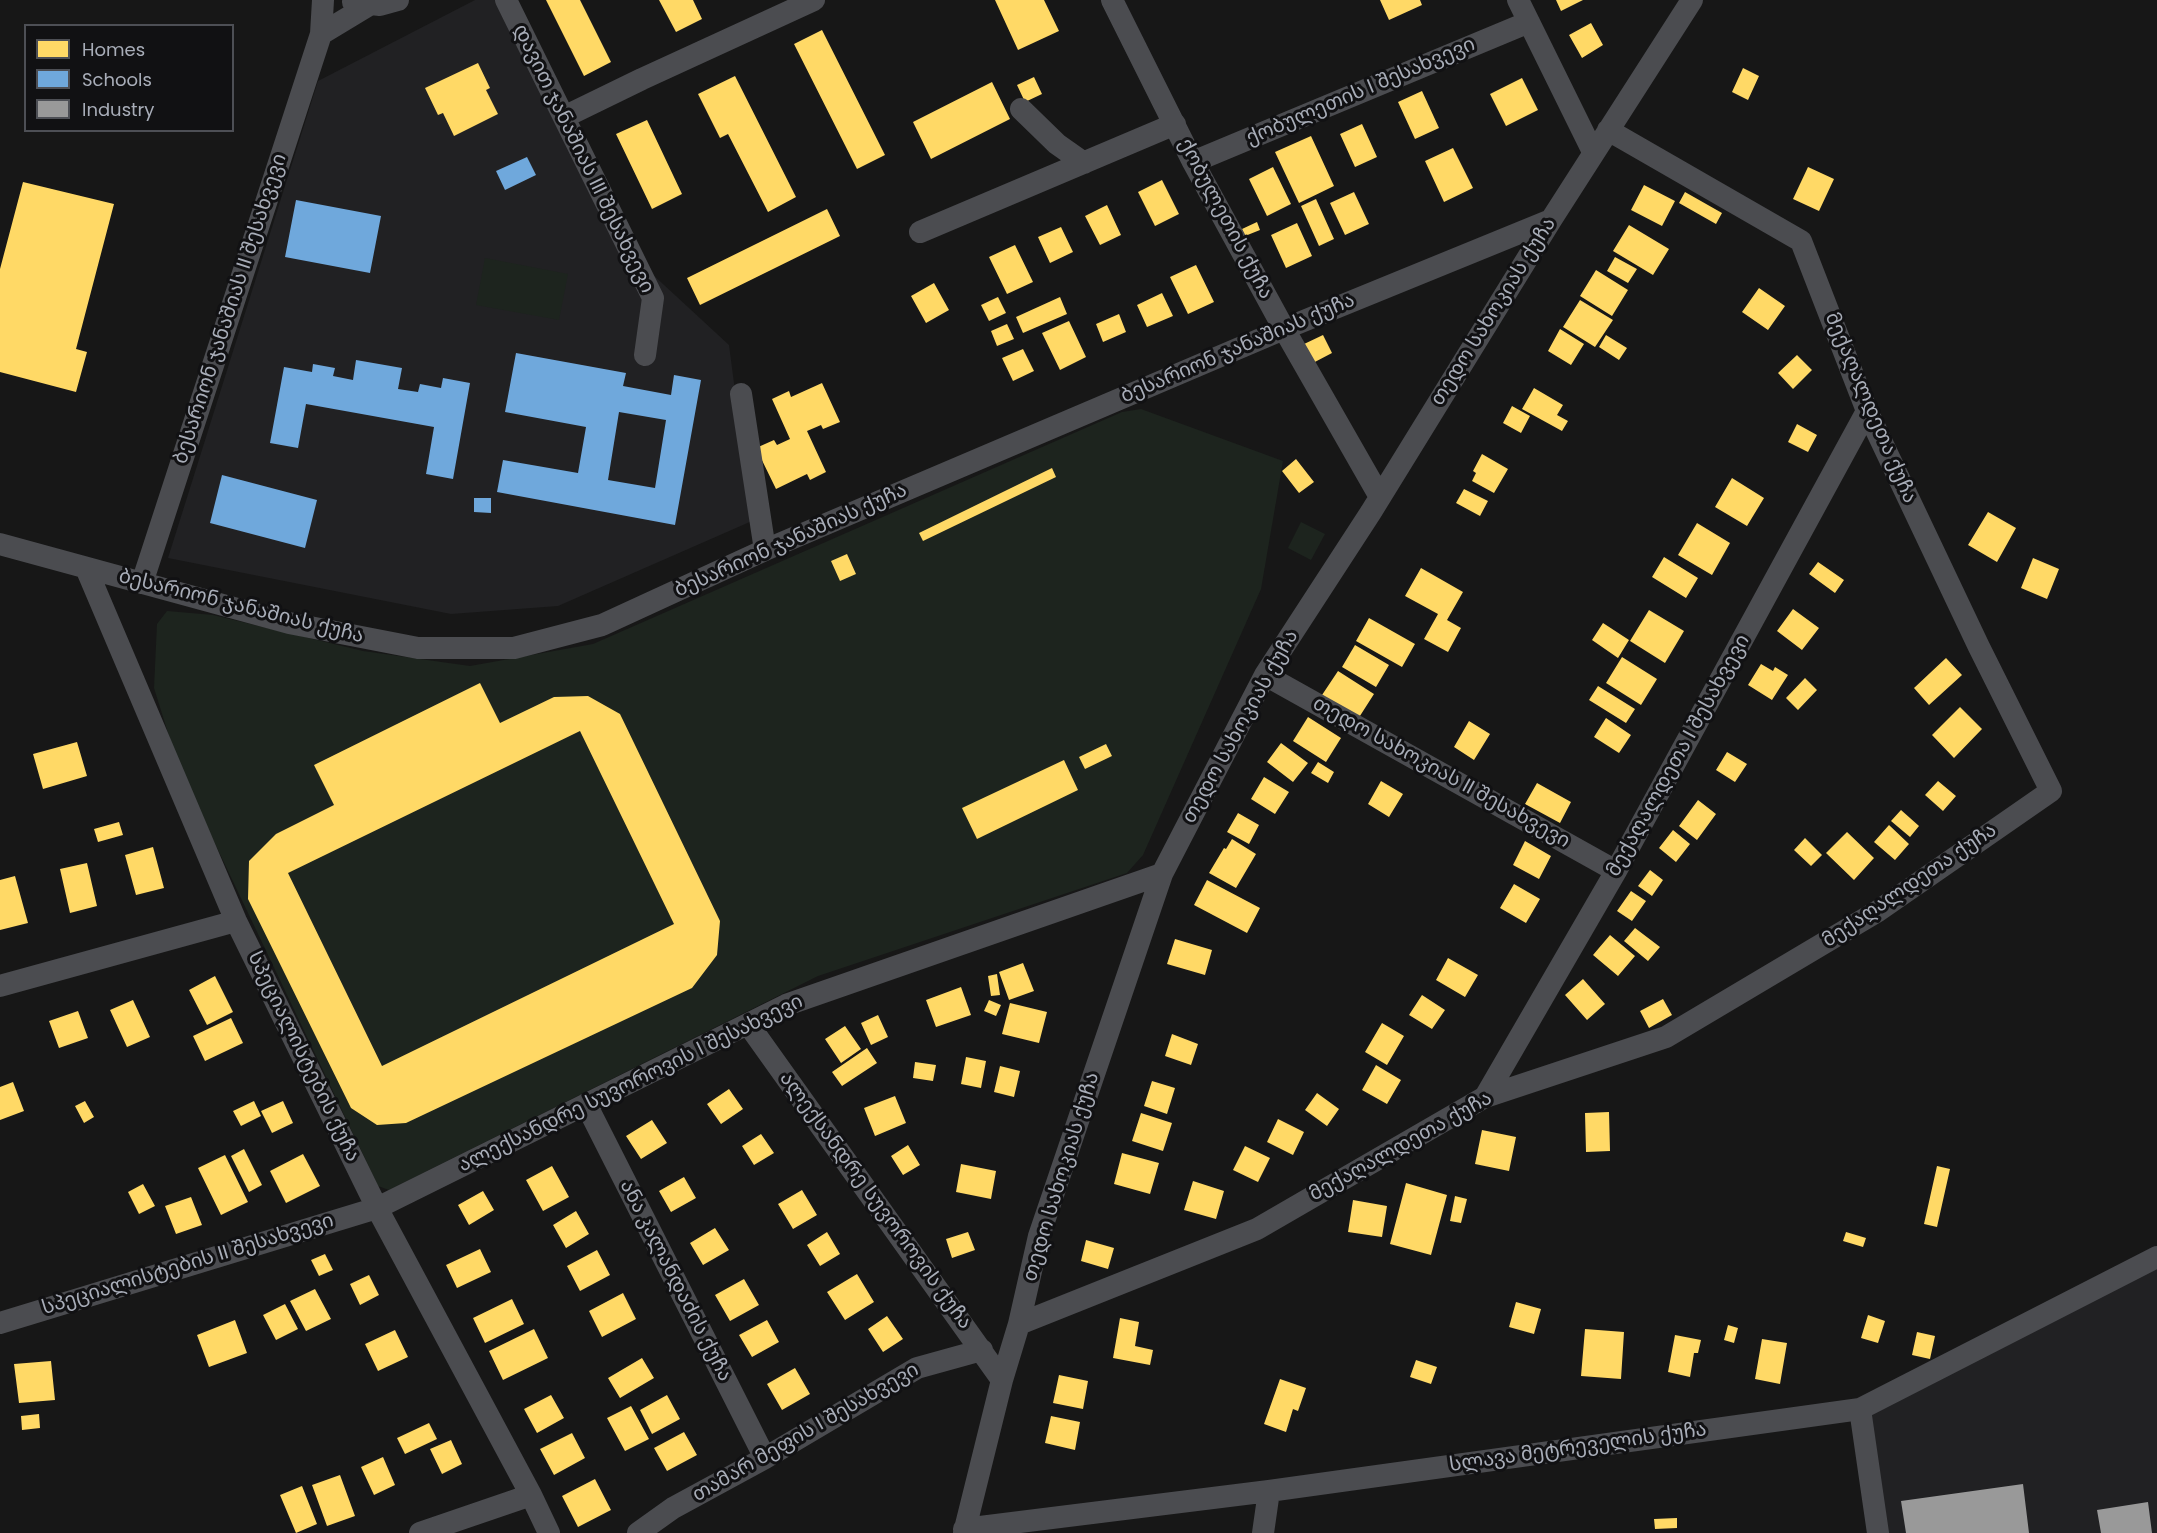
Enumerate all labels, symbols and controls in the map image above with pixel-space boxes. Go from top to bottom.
street label: დავით ჯანაშიას III შესახვევი [507,21,659,297]
legend [24,24,234,132]
street label: ქობულეთის I შესახვევი [1243,33,1479,151]
text: Homes [82,37,145,62]
text: Schools [82,67,152,92]
text: Industry [82,97,154,122]
street label: ქობულეთის ქუჩა [1173,135,1277,303]
street label: ბესარიონ ჯანაშიას II შესახვევი [169,151,293,467]
street label: თედო სახოკიას ქუჩა [1426,213,1562,411]
street label: ბესარიონ ჯანაშიას ქუჩა [1117,289,1359,409]
street label: მექაღალდეთა ქუჩა [1819,309,1921,507]
street label: ბესარიონ ჯანაშიას ქუჩა [671,479,911,603]
street label: ბესარიონ ჯანაშიას ქუჩა [116,565,366,649]
street label: თედო სახოკიას ქუჩა [1178,626,1304,828]
street label: მექაღალდეთა I შესახვევი [1602,631,1756,881]
street label: თედო სახოკიას II შესახვევი [1308,692,1574,854]
street label: მექაღალდეთა ქუჩა [1818,819,2002,953]
street label: სპეციალისტების ქუჩა [242,948,364,1166]
street label: ალექსანდრე სუვოროვის I შესახვევი [455,990,807,1178]
street label: ალექსანდრე სუვოროვის ქუჩა [774,1068,976,1334]
street label: თედო სახოკიას ქუჩა [1019,1070,1105,1284]
street label: მექაღალდეთა ქუჩა [1306,1087,1496,1207]
street label: ანა კალანდაძის ქუჩა [614,1176,736,1386]
street label: სპეციალისტების II შესახვევი [39,1209,337,1321]
street label: თამარ მეფის I შესახვევი [689,1358,923,1508]
street label: სლავა მეტრეველის ქუჩა [1448,1418,1708,1478]

